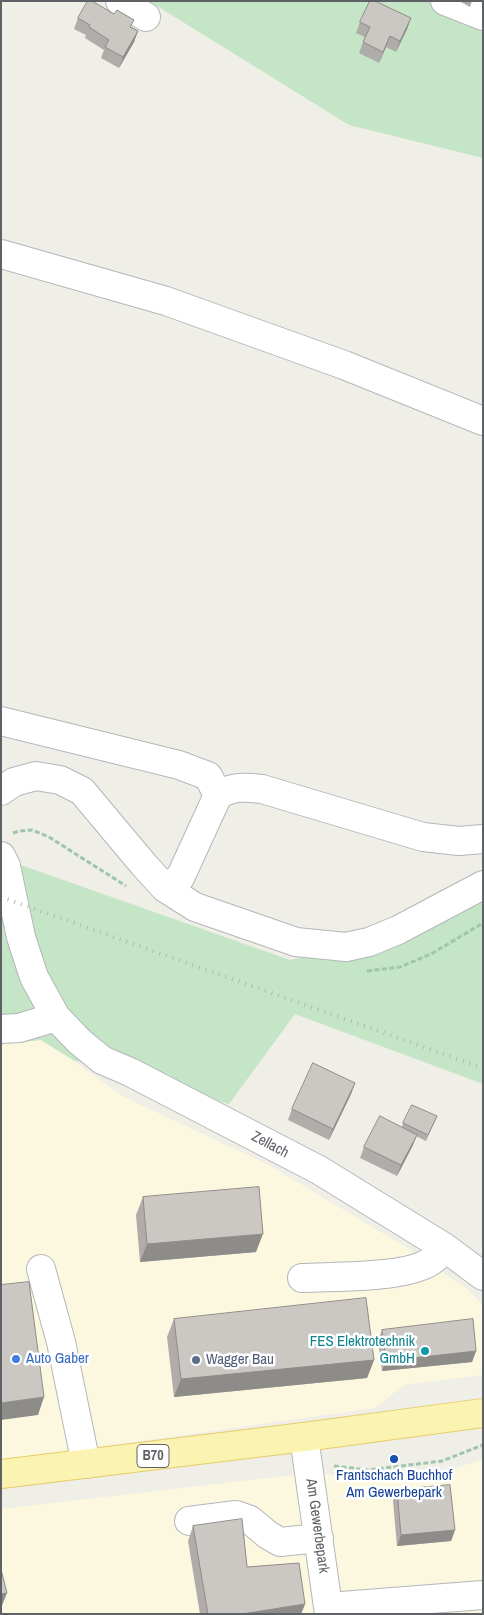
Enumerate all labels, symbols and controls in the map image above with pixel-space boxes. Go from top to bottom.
street label: Zellach [248,1128,292,1162]
place label: FES Elektrotechnik GmbH [310,1333,415,1368]
marker: FES Elektrotechnik GmbH [419,1345,431,1357]
place label: Auto Gaber [26,1350,89,1368]
place label: Wagger Bau [206,1351,274,1369]
marker: Auto Gaber [10,1353,22,1365]
marker: Wagger Bau [190,1354,202,1366]
road number: B70 [137,1444,169,1468]
marker: Frantschach Buchhof Am Gewerbepark [388,1453,400,1465]
place label: Frantschach Buchhof Am Gewerbepark [336,1467,452,1502]
street label: Am Gewerbepark [301,1477,333,1575]

